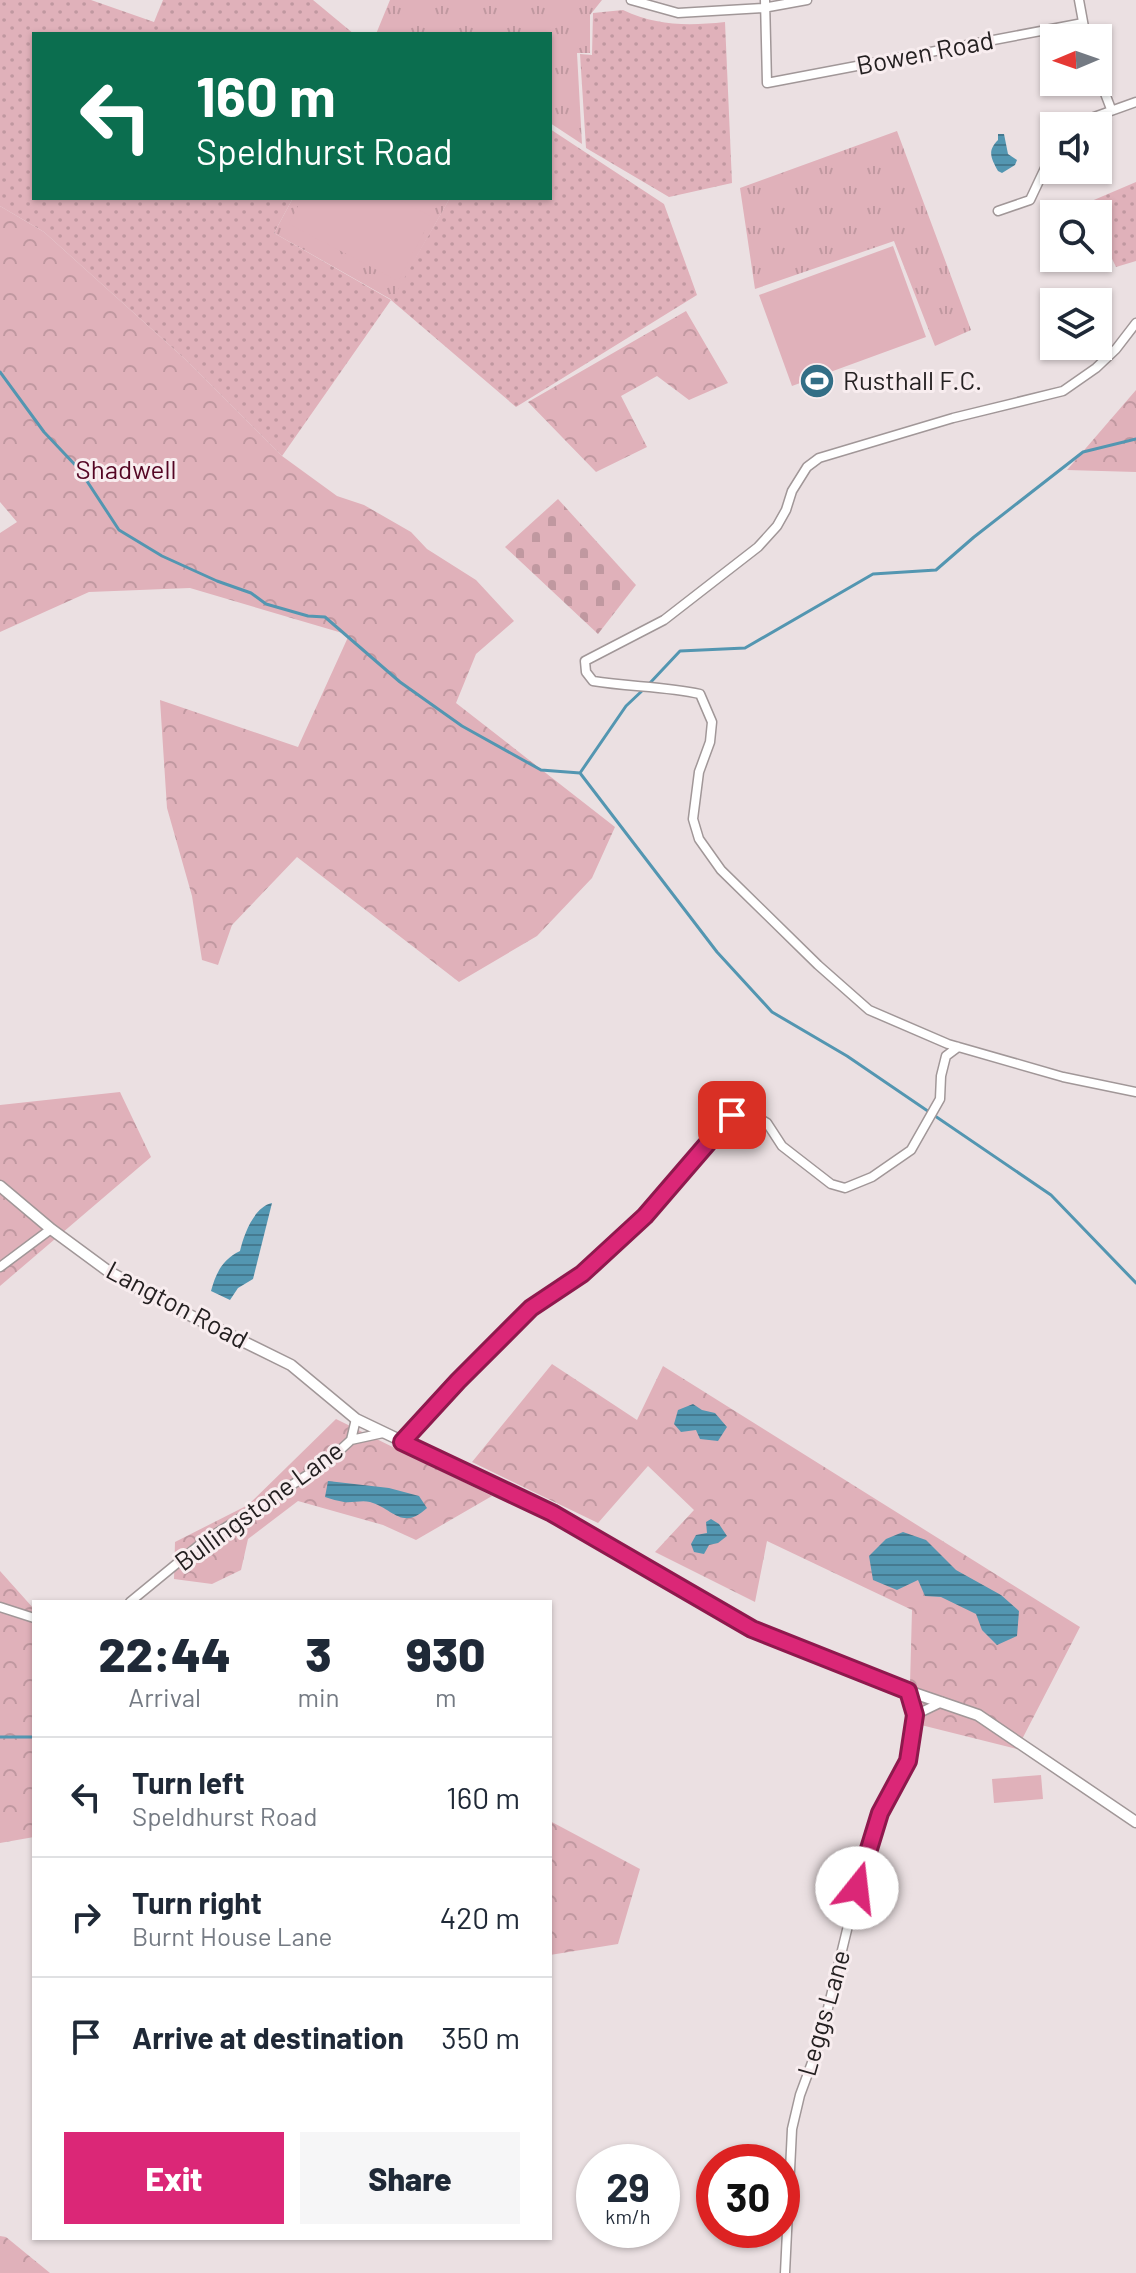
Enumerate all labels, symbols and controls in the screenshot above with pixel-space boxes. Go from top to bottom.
street label: Bowen Road [854,23,996,80]
north arrow [1040,24,1112,96]
map controls [1040,24,1112,360]
text: 160 m [196,61,336,128]
icon: left [64,64,168,168]
button: sound [1040,112,1112,184]
text: Speldhurst Road [196,129,453,172]
button: search [1040,200,1112,272]
button: layers [1040,288,1112,360]
sports icon: Rusthall F.C. [798,362,836,400]
place label: Rusthall F.C. [843,364,982,395]
park label: Shadwell [76,453,176,484]
pin [698,1081,766,1149]
icon: arrive [710,1093,754,1137]
street label: Langton Road [102,1253,254,1354]
street label: Bullingstone Lane [168,1433,348,1576]
text: 22:44 [99,1624,231,1682]
text: 3 [305,1624,332,1682]
text: 930 [406,1624,485,1682]
text: Arrival [128,1681,201,1712]
text: min [297,1681,340,1712]
text: m [435,1681,457,1712]
text: Turn left [132,1764,245,1800]
icon: left [64,1775,108,1819]
text: 160 m [446,1779,520,1815]
text: Speldhurst Road [132,1800,317,1831]
position arrow [815,1846,899,1930]
text: Turn right [132,1884,262,1920]
icon: right [64,1895,108,1939]
text: 420 m [440,1899,520,1935]
text: Burnt House Lane [132,1920,332,1951]
street label: Leggs Lane [790,1946,855,2079]
icon: arrive [64,2015,108,2059]
text: Arrive at destination [132,2019,404,2055]
text: 350 m [441,2019,520,2055]
button: Exit [64,2132,284,2224]
button: Share [300,2132,520,2224]
speed limit sign: 30 [696,2144,800,2248]
text: 29 [606,2162,650,2210]
text: km/h [605,2204,651,2228]

